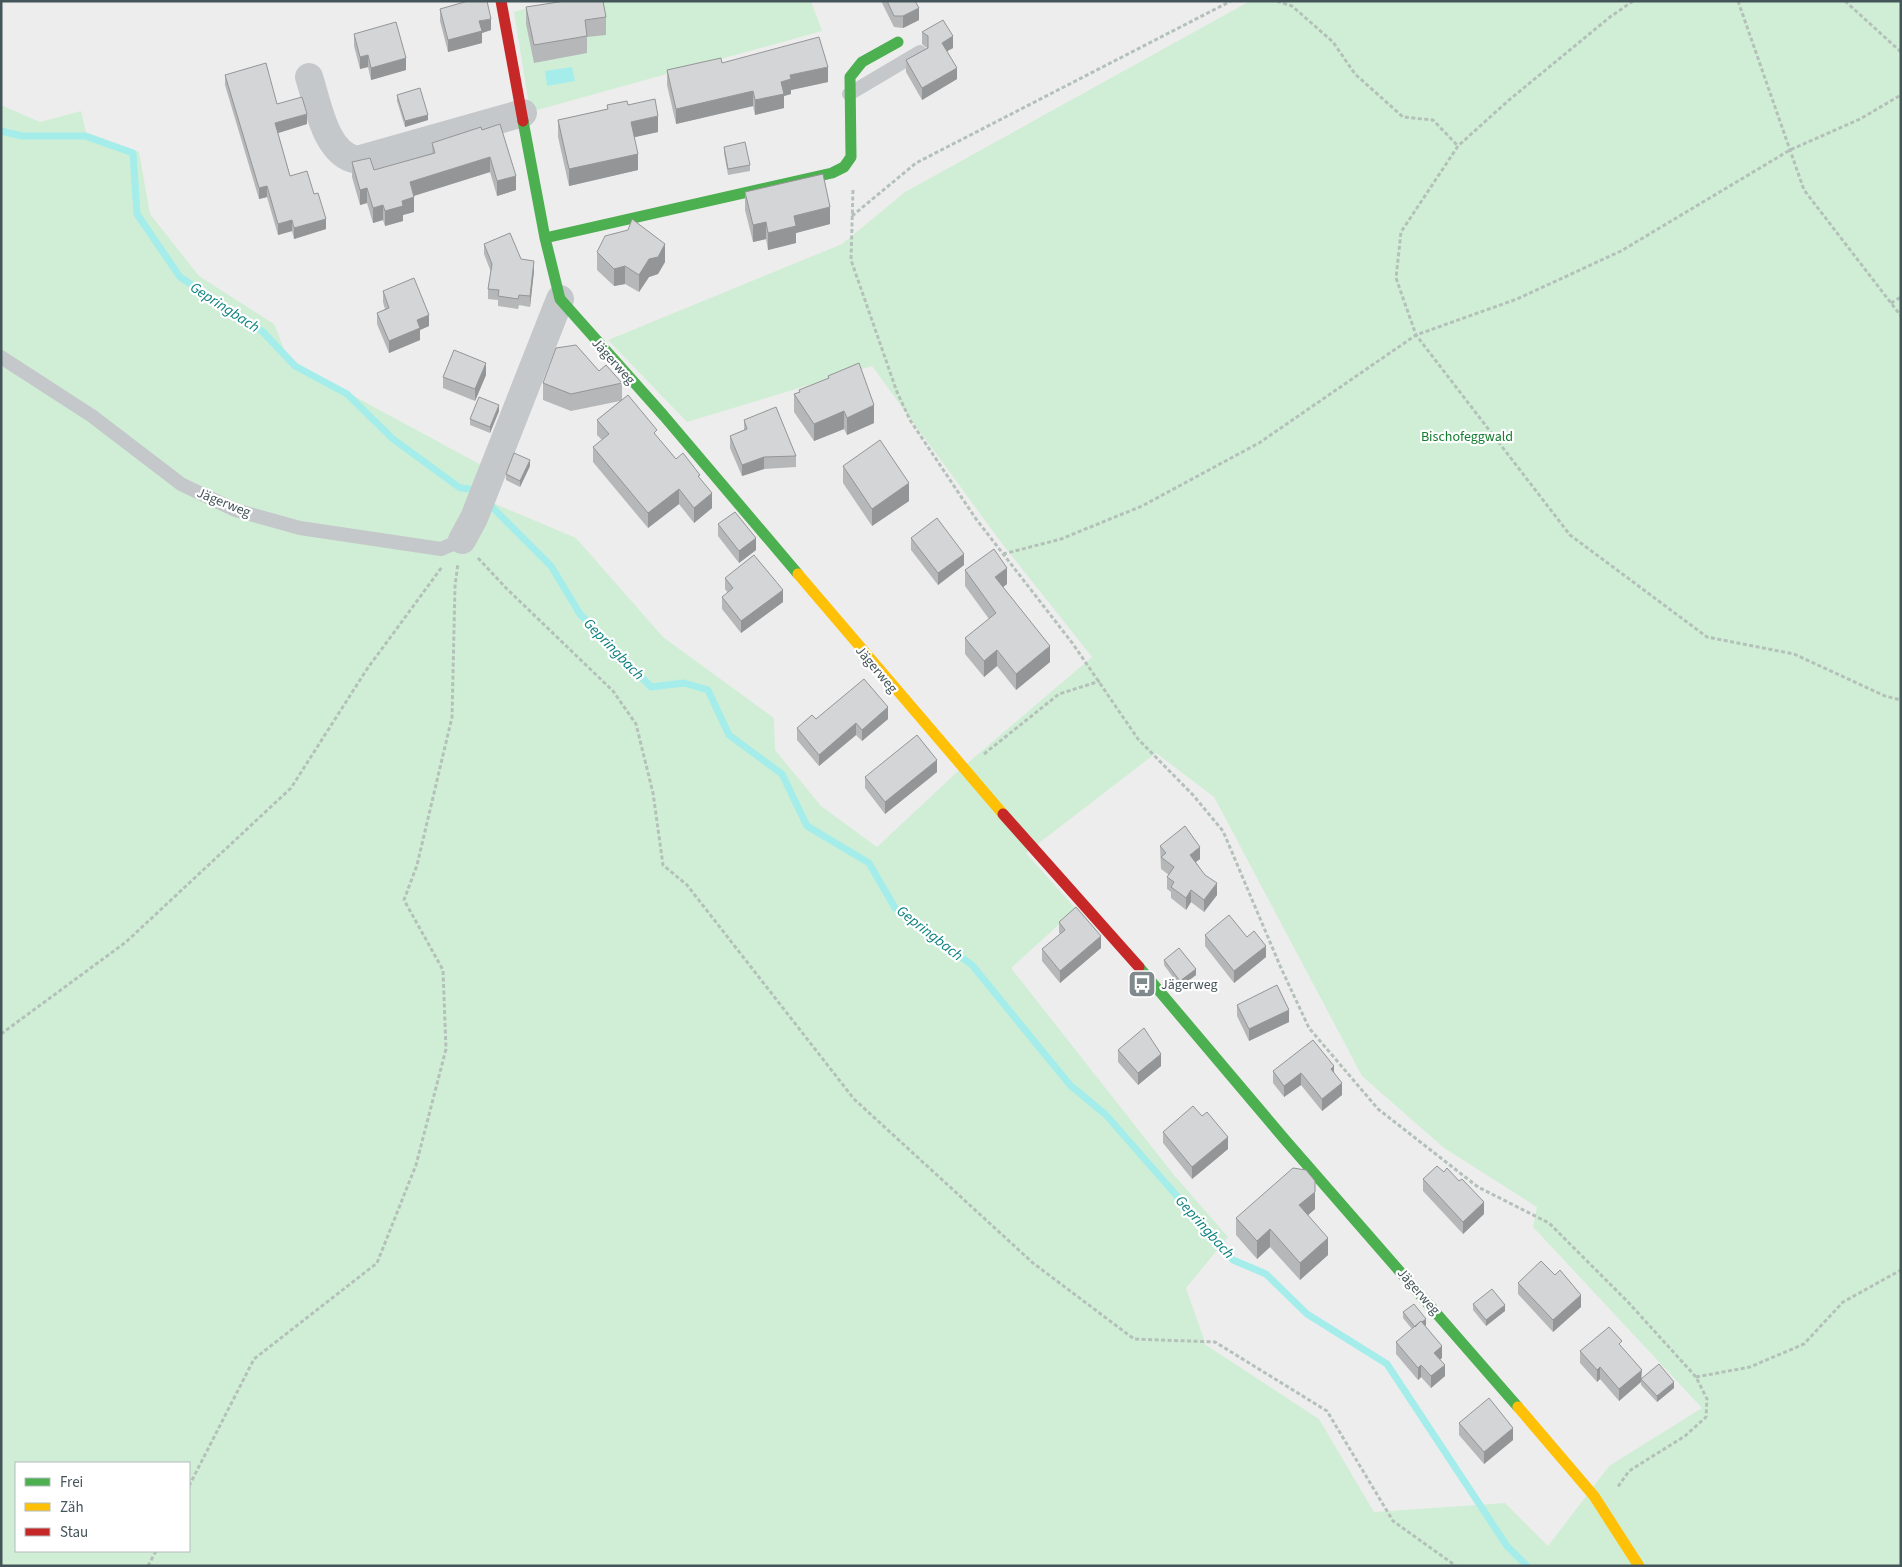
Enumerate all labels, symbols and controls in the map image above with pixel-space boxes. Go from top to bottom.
water label: Gepringbach [186,277,264,338]
street label: Jägerweg [587,334,640,389]
park label: Bischofeggwald [1421,427,1513,447]
street label: Jägerweg [194,483,254,523]
water label: Gepringbach [579,614,649,685]
street label: Jägerweg [850,642,902,698]
water label: Gepringbach [892,901,967,966]
bus stop icon: Jägerweg [1127,969,1157,999]
place label: Jägerweg [1161,975,1218,995]
water label: Gepringbach [1170,1191,1239,1264]
street label: Jägerweg [1392,1264,1444,1320]
legend [15,1462,190,1552]
text: Frei [60,1472,83,1493]
text: Zäh [60,1497,84,1518]
text: Stau [60,1522,88,1543]

